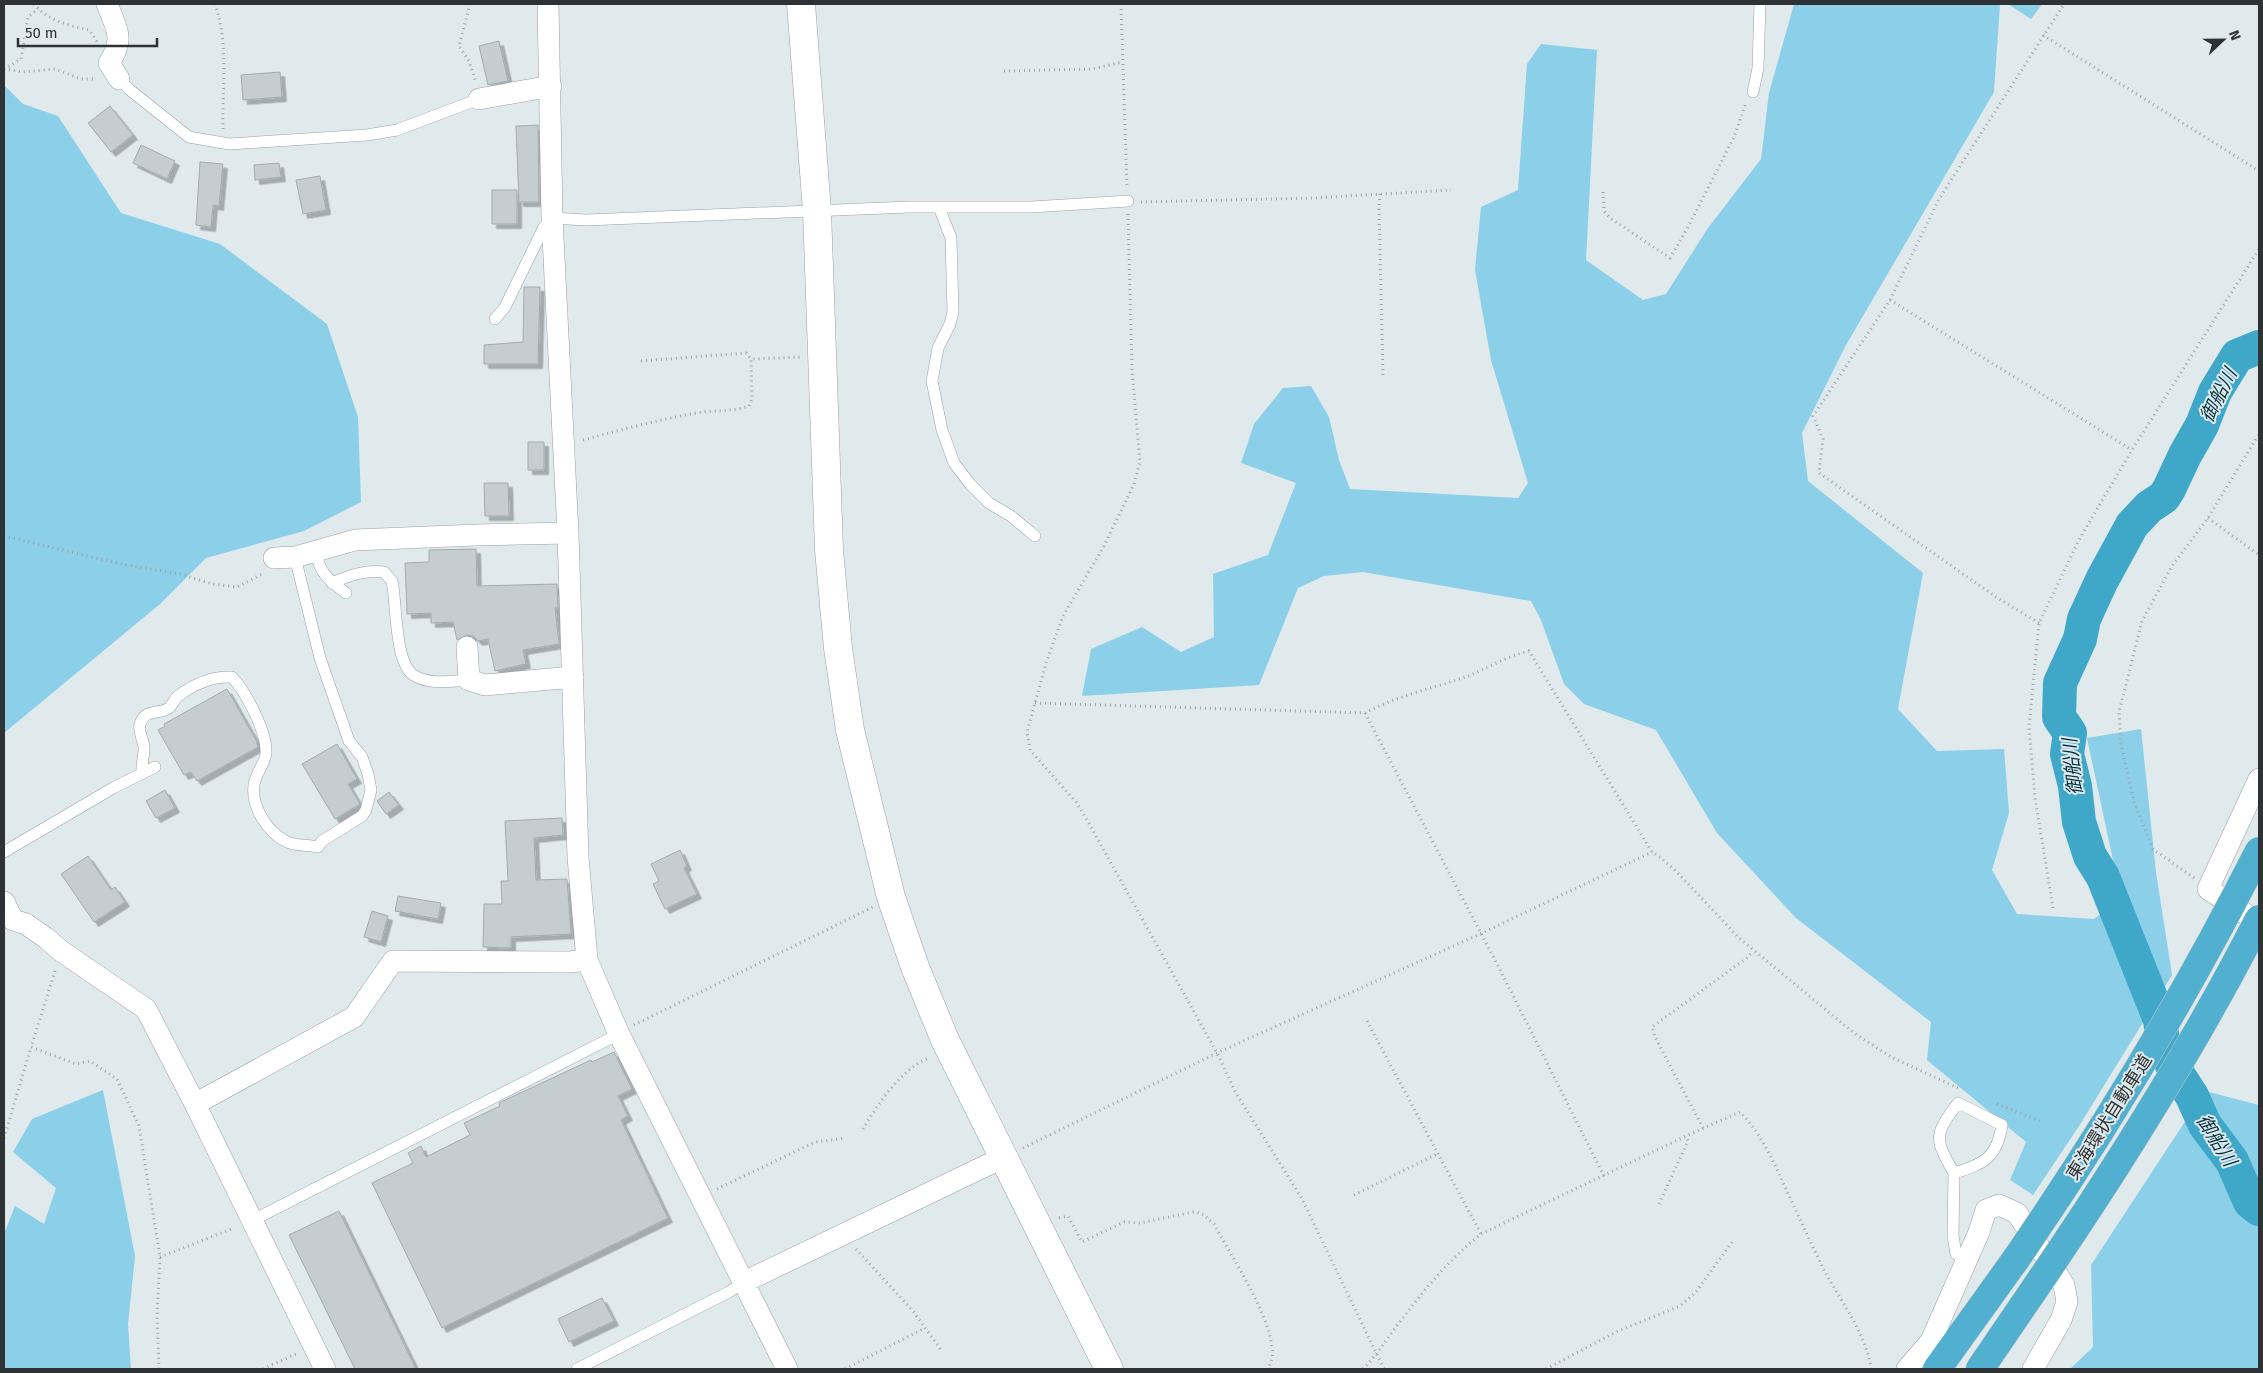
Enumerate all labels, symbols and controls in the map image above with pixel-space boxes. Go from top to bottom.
scale bar [18,15,156,47]
north arrow [2198,15,2248,65]
text: 50 m [25,24,58,42]
text: N [2225,28,2244,43]
water label: 御船川 [2195,363,2243,426]
water label: 御船川 [2058,735,2087,797]
street label: 東海環状自動車道 [2062,1050,2156,1184]
water label: 御船川 [2192,1110,2242,1172]

